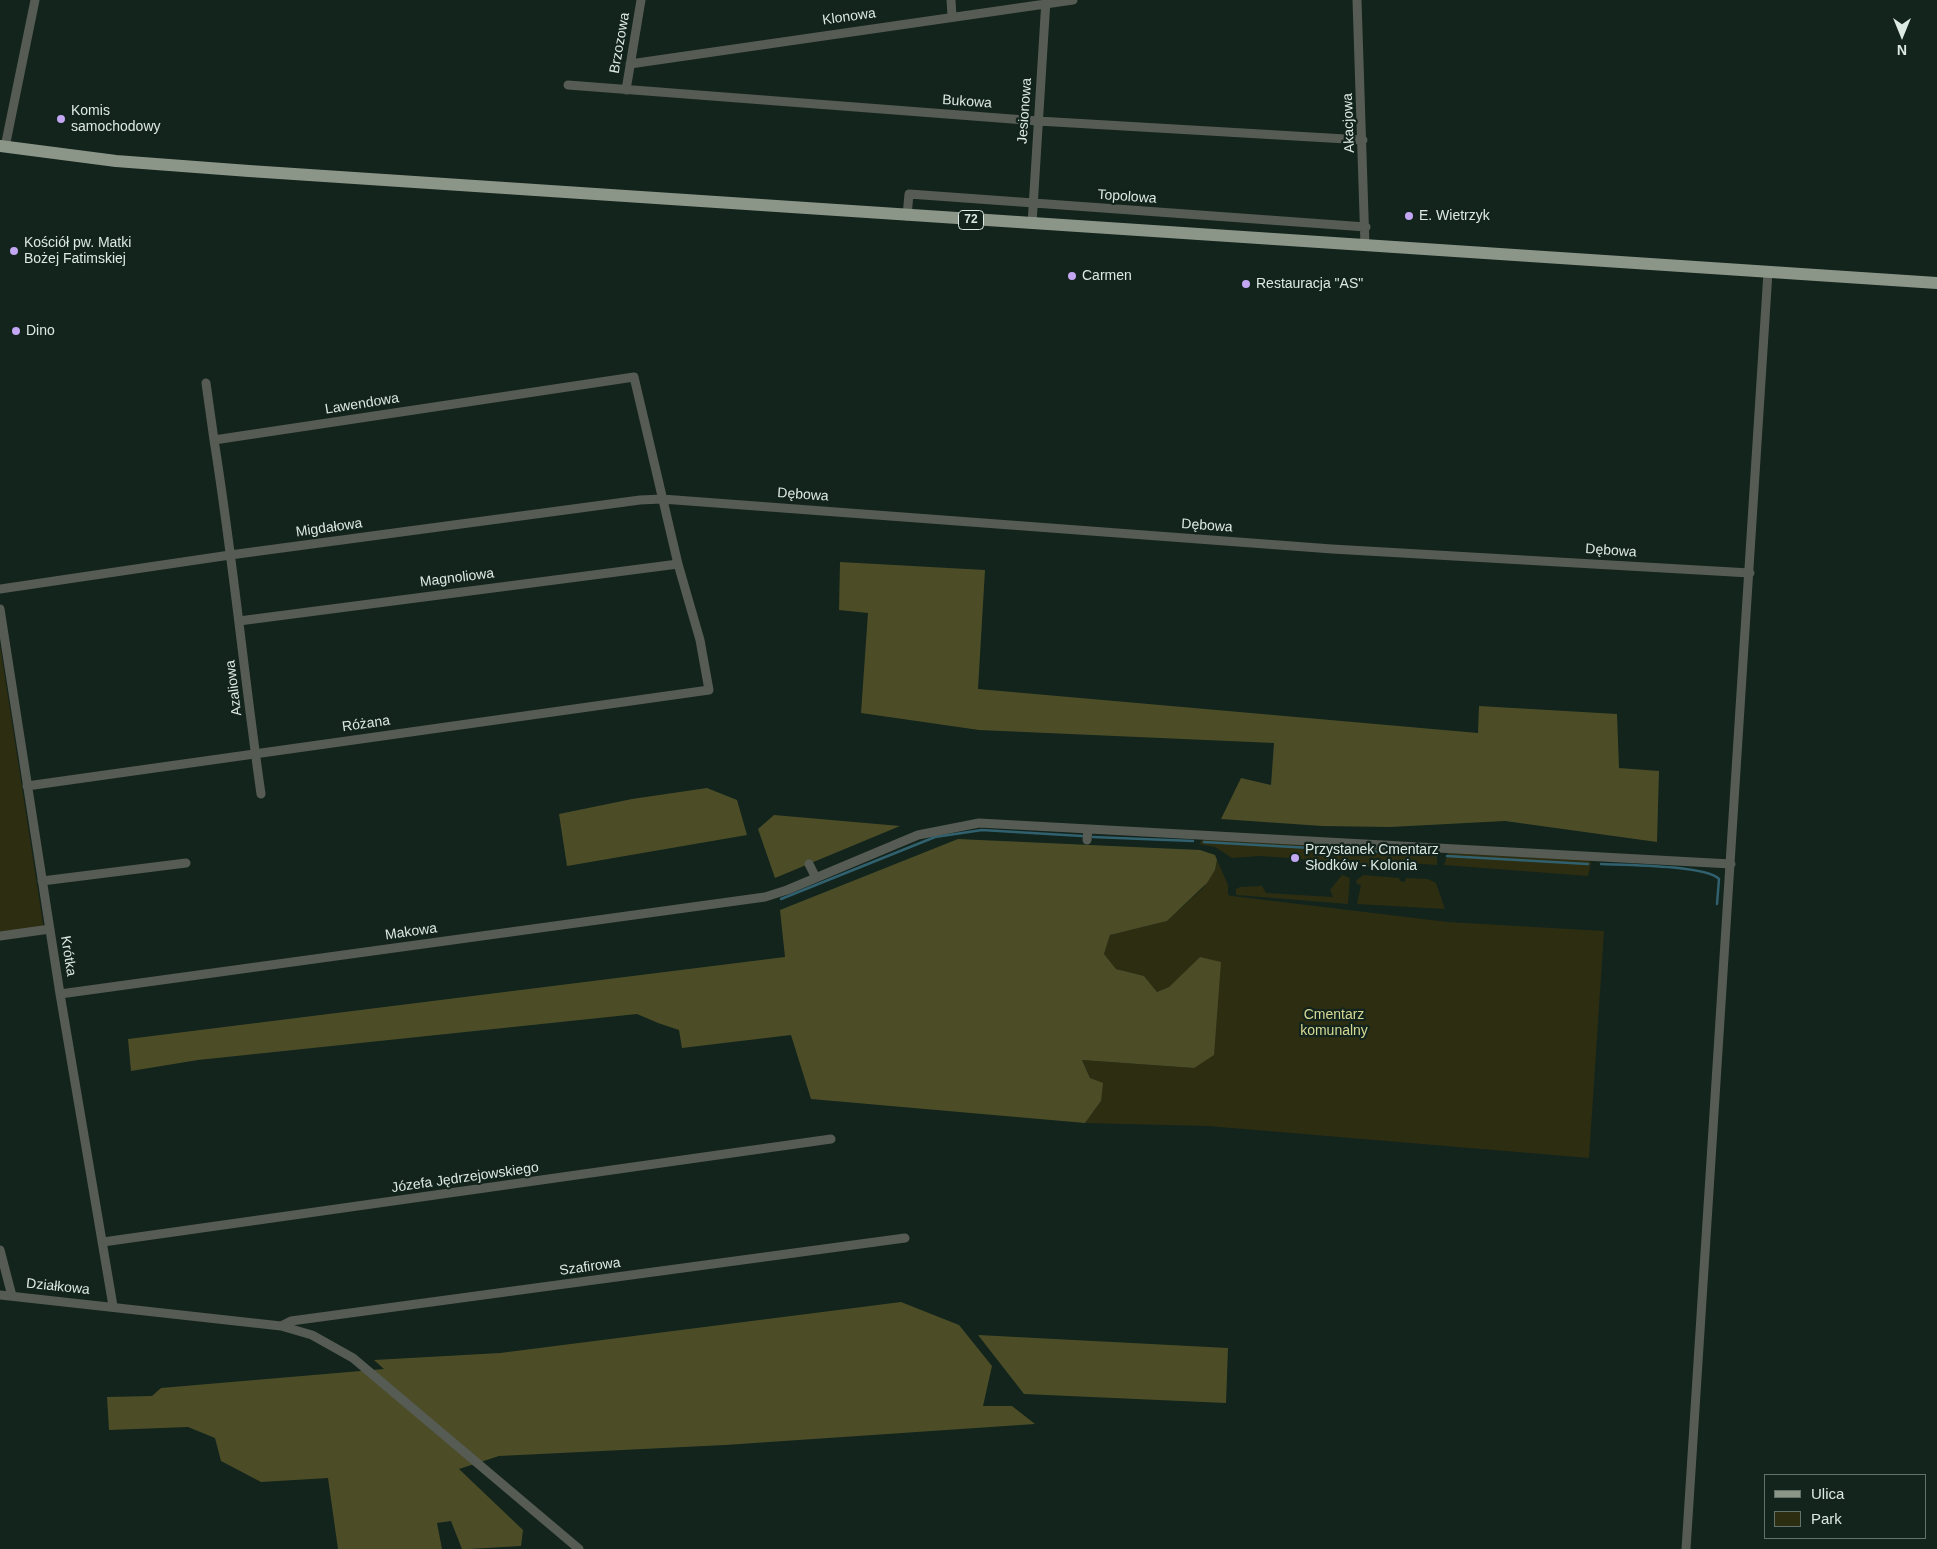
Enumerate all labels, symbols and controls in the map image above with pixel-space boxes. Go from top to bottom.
street label: Klonowa [821,5,877,29]
north arrow [1877,10,1927,60]
street label: Brzozowa [606,11,634,75]
text: N [1897,42,1907,58]
street label: Jesionowa [1014,77,1036,145]
street label: Bukowa [942,92,992,112]
street label: Akacjowa [1340,93,1358,153]
place label: Komis samochodowy [71,103,160,136]
marker: Komis samochodowy [55,113,67,125]
street label: Topolowa [1097,187,1157,207]
place label: E. Wietrzyk [1419,208,1490,224]
road number: 72 [958,210,984,230]
marker: E. Wietrzyk [1403,210,1415,222]
place label: Kościół pw. Matki Bożej Fatimskiej [24,235,131,268]
marker: Kościół pw. Matki Bożej Fatimskiej [8,245,20,257]
place label: Carmen [1082,268,1132,284]
marker: Carmen [1066,270,1078,282]
place label: Restauracja "AS" [1256,276,1363,292]
marker: Restauracja "AS" [1240,278,1252,290]
place label: Dino [26,323,55,339]
marker: Dino [10,325,22,337]
street label: Lawendowa [324,390,400,418]
street label: Dębowa [777,485,829,505]
street label: Migdałowa [295,515,363,541]
street label: Dębowa [1181,516,1233,536]
street label: Dębowa [1585,541,1637,561]
street label: Magnoliowa [419,565,495,591]
street label: Azaliowa [222,659,246,717]
street label: Różana [341,712,391,736]
place label: Przystanek Cmentarz Słodków - Kolonia [1305,842,1439,874]
marker: Przystanek Cmentarz Słodków - Kolonia [1289,852,1301,864]
street label: Makowa [384,920,438,944]
street label: Krótka [57,935,79,977]
park label: Cmentarz komunalny [1300,1007,1368,1040]
street label: Józefa Jędrzejowskiego [390,1159,540,1197]
street label: Szafirowa [558,1254,622,1280]
street label: Działkowa [25,1275,91,1299]
legend [1764,1474,1927,1539]
text: Ulica [1811,1485,1844,1502]
text: Park [1811,1510,1842,1527]

